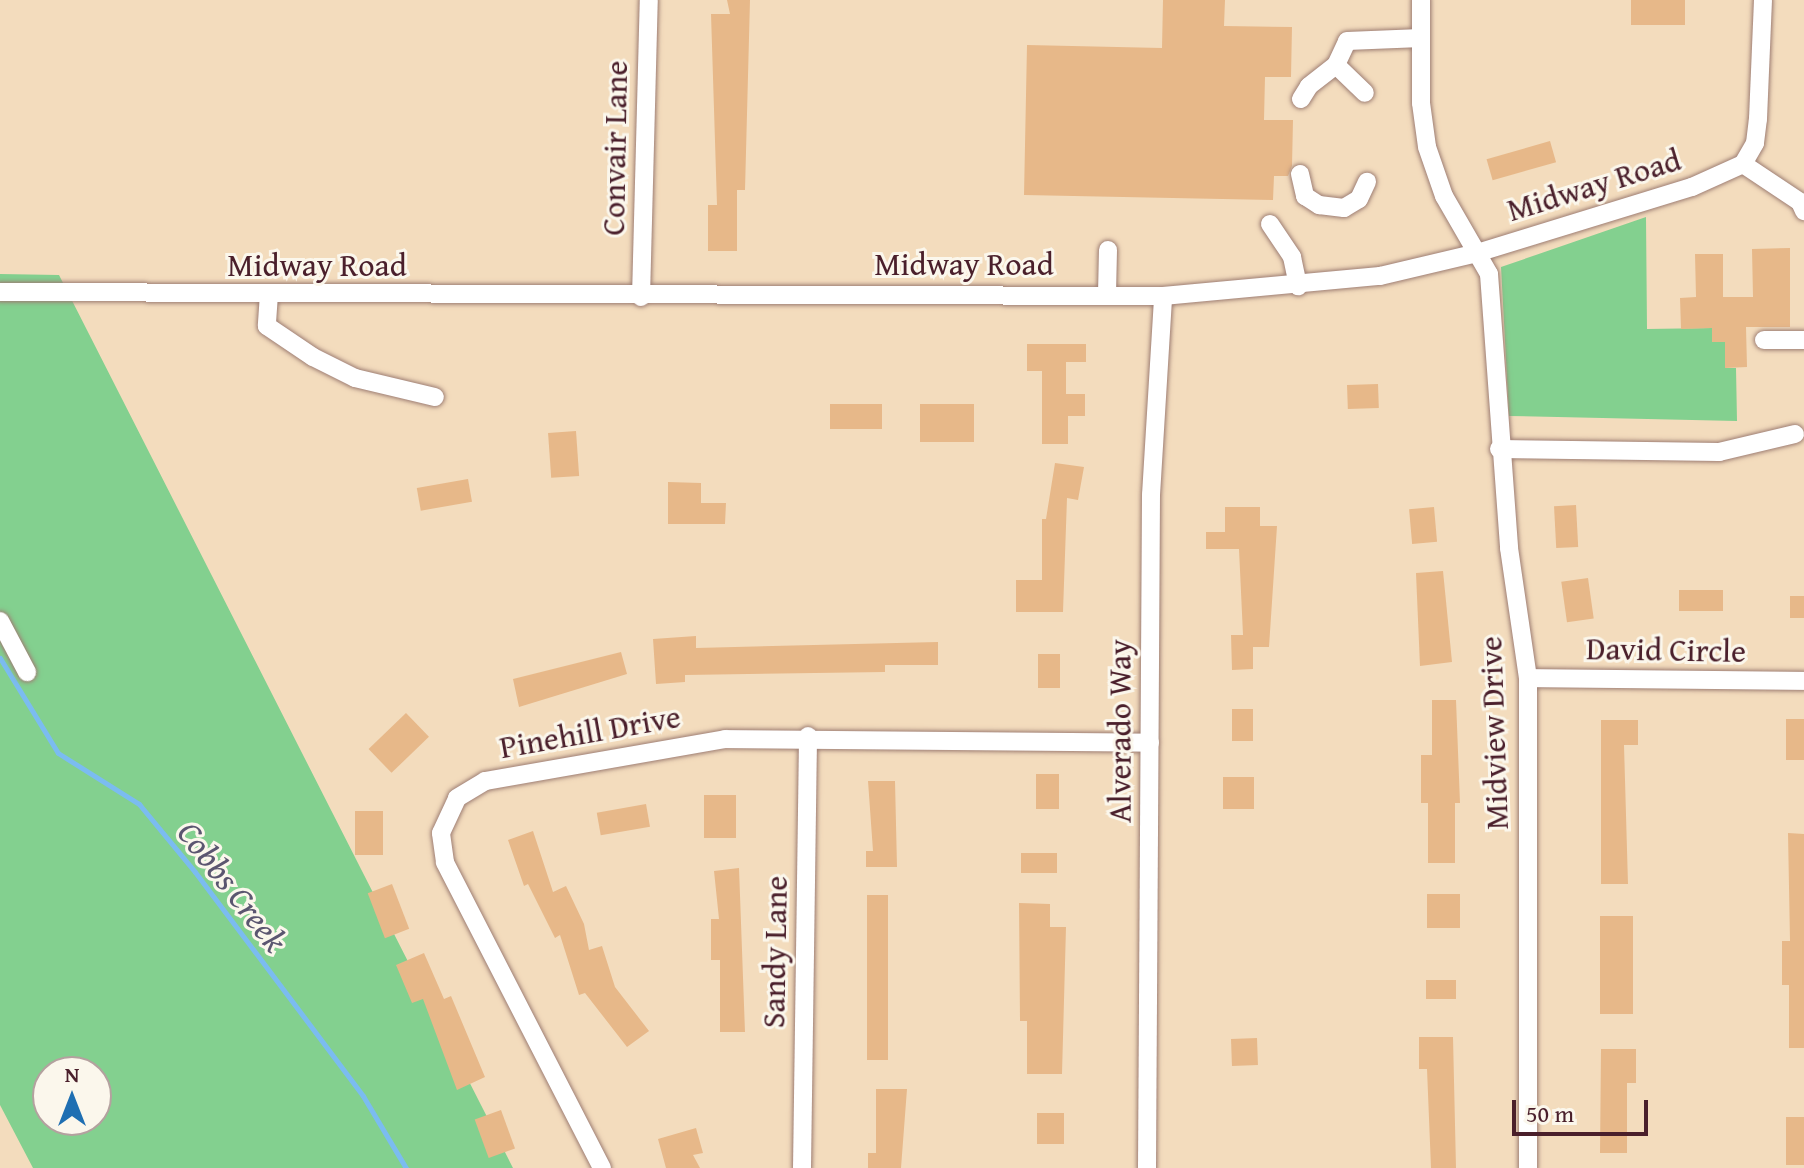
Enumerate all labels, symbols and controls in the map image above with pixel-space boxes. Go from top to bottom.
street label: Convair Lane [594,60,636,236]
street label: Midway Road [1503,140,1685,230]
street label: Midway Road [874,245,1054,283]
street label: Midway Road [227,246,407,284]
street label: David Circle [1586,629,1746,671]
street label: Midview Drive [1471,635,1517,831]
street label: Alverado Way [1101,639,1139,823]
street label: Pinehill Drive [497,697,683,767]
water label: Cobbs Creek [169,813,297,959]
street label: Sandy Lane [754,875,796,1029]
north arrow [32,1056,112,1136]
text: N [65,1058,79,1090]
scale bar [1516,1084,1652,1134]
text: 50 m [1526,1096,1574,1131]

